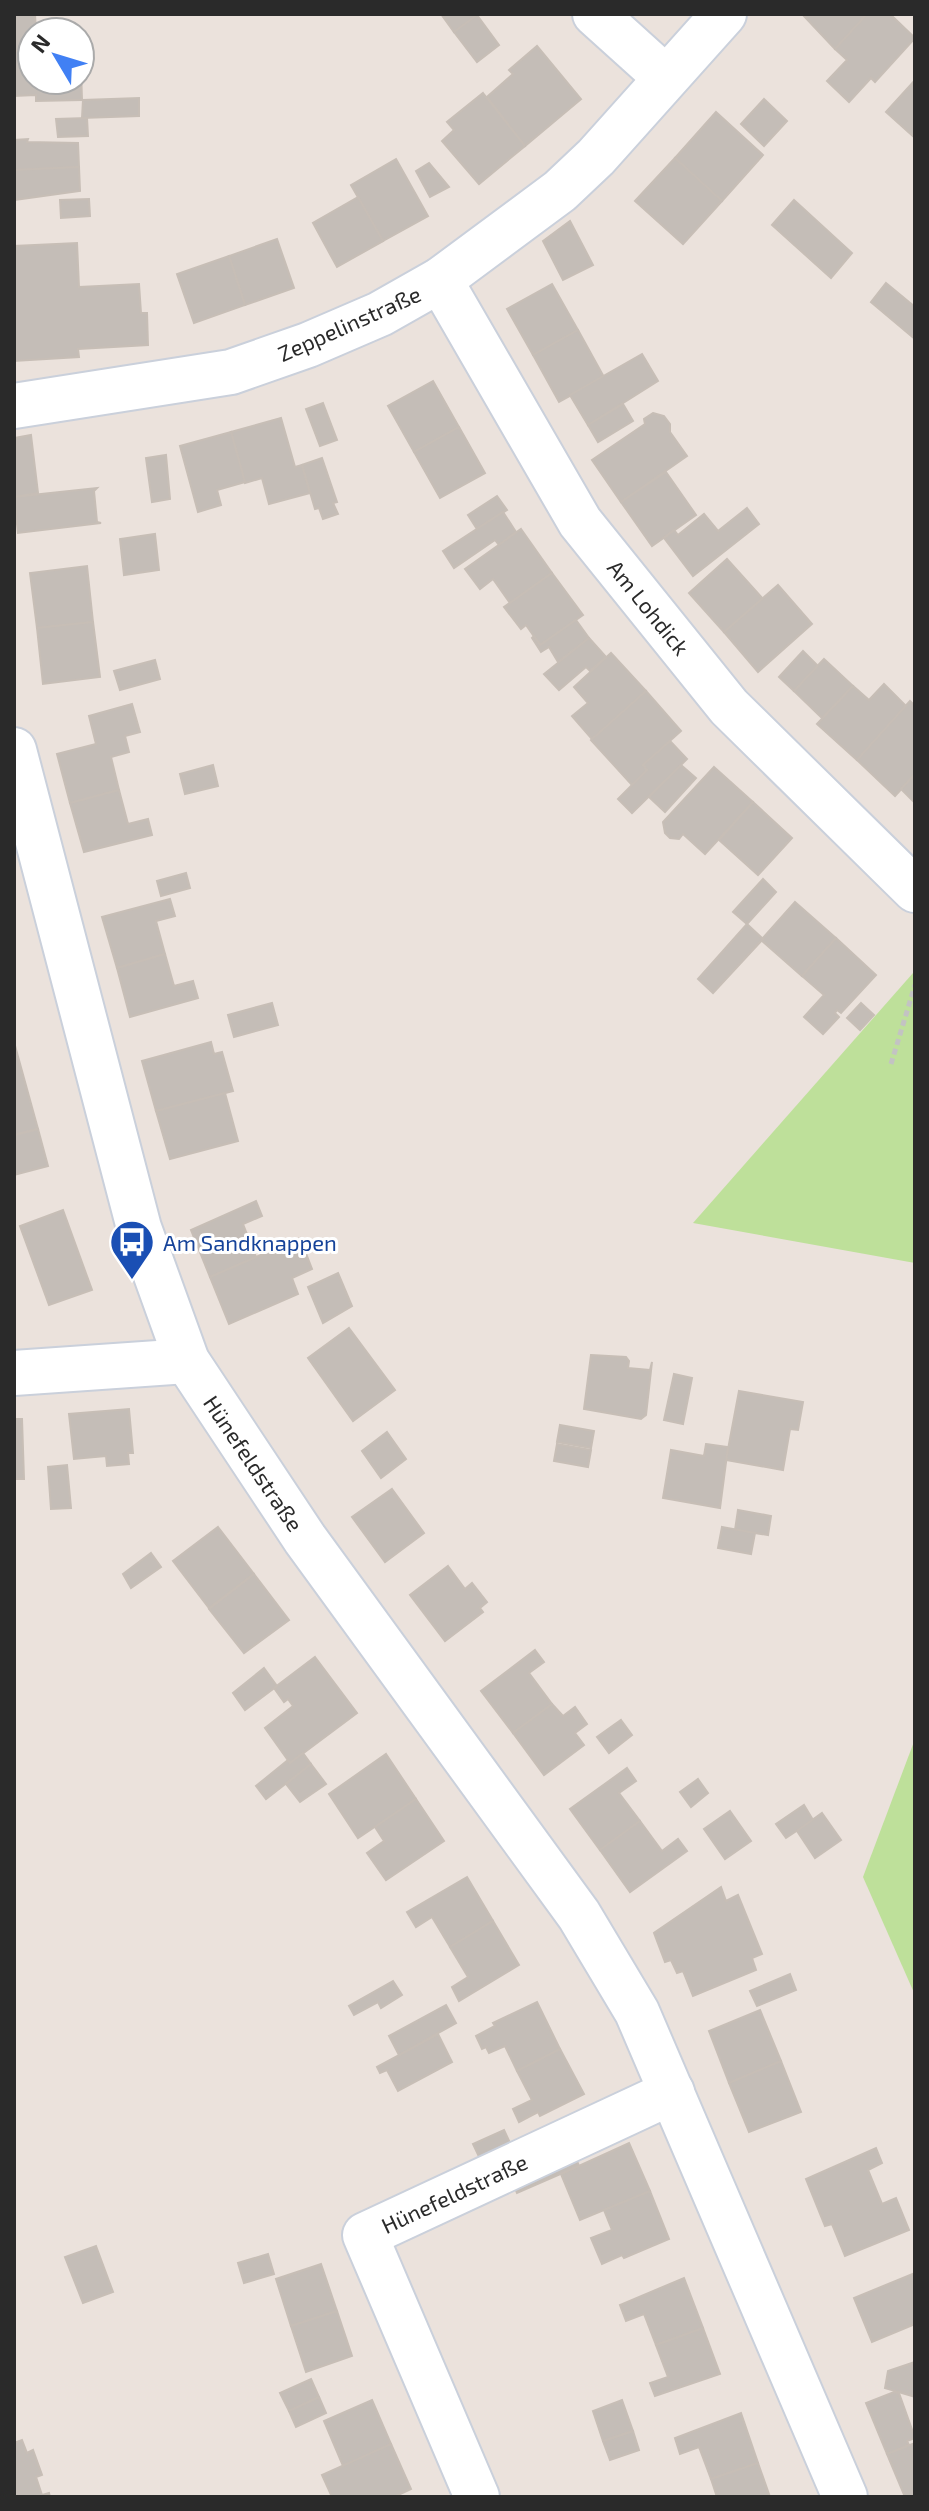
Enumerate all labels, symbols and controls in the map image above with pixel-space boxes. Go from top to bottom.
north arrow [16,16,96,96]
text: N [24,29,55,57]
street label: Zeppelinstraße [274,280,424,366]
street label: Am Lohdick [603,554,695,660]
bus stop icon: Am Sandknappen [108,1218,156,1281]
place label: Am Sandknappen [163,1229,337,1255]
street label: Hünefeldstraße [199,1390,309,1536]
street label: Hünefeldstraße [377,2148,531,2238]

